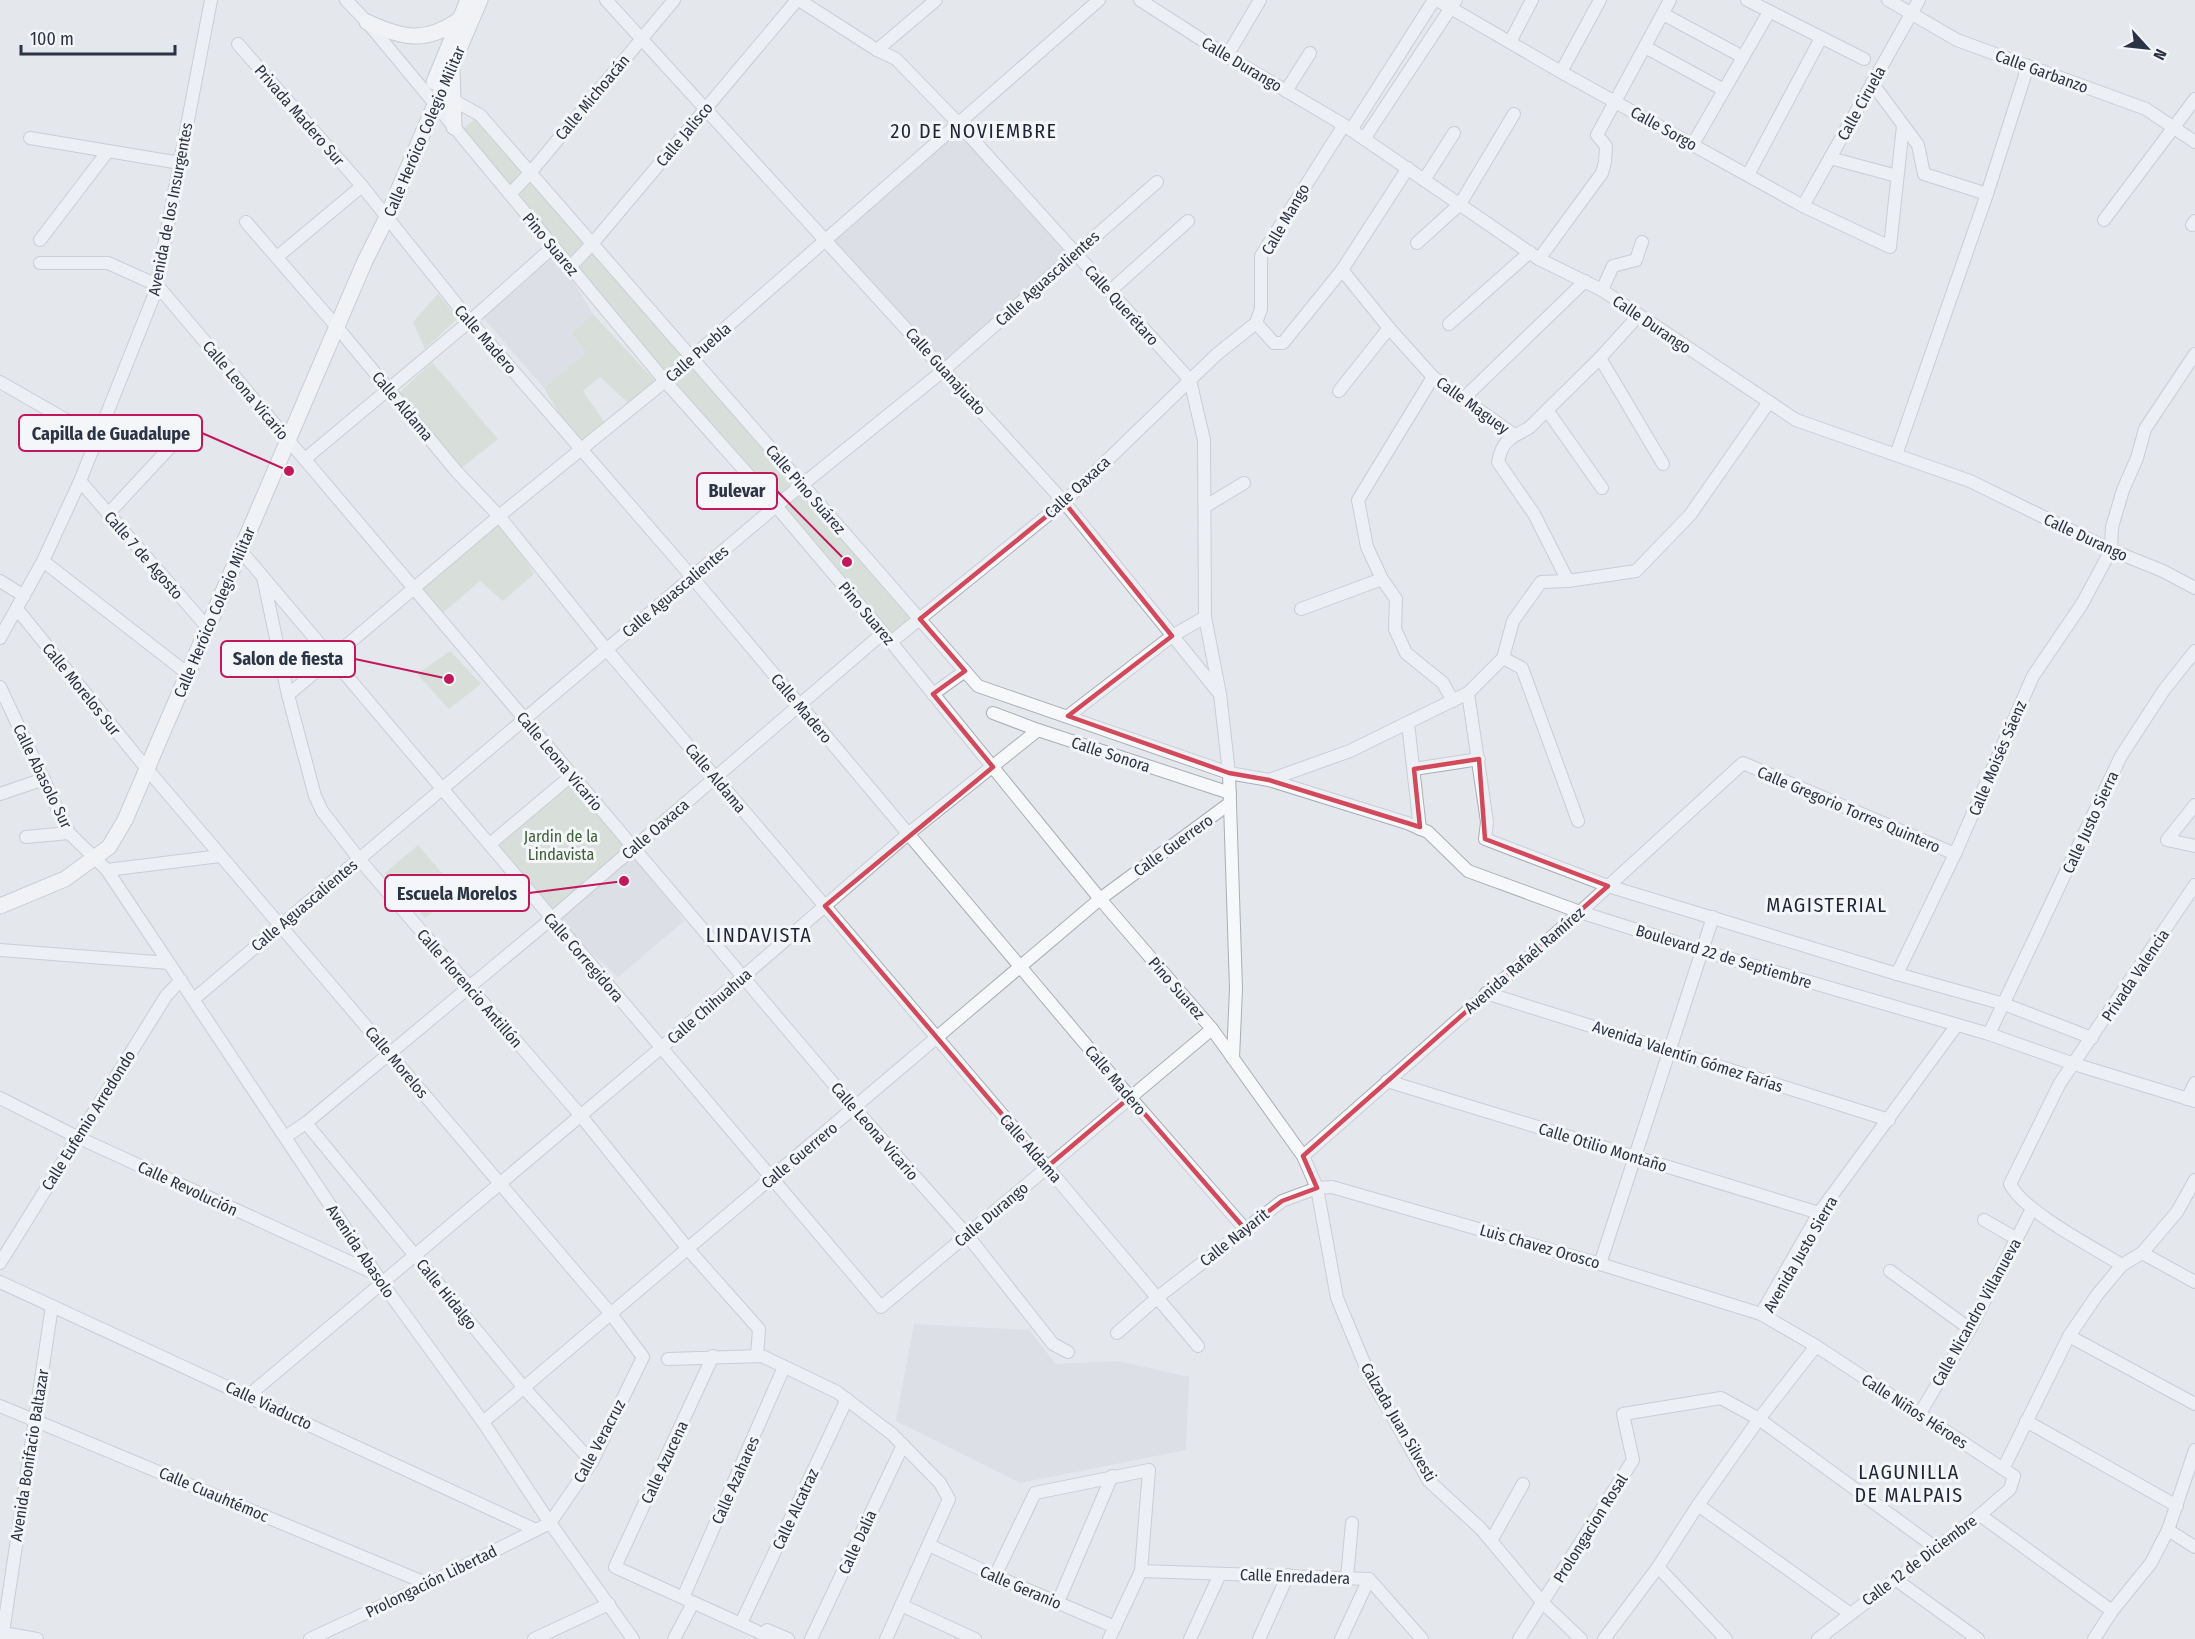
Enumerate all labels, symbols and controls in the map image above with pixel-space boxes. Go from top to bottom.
scale bar [21,18,176,56]
north arrow [2117,18,2177,78]
text: 100 m [30,28,74,50]
street label: Calle Durango [1198,33,1285,96]
street label: Calle Heróico Colegio Militar [380,43,469,220]
street label: Calle Garbanzo [1993,46,2091,97]
text: N [2149,46,2171,63]
street label: Calle Michoacán [551,51,634,144]
street label: Privada Madero Sur [251,61,349,170]
street label: Calle Ciruela [1833,63,1890,144]
street label: Calle Jalisco [652,98,717,170]
street label: Calle Sorgo [1627,102,1700,154]
district label: 20 DE NOVIEMBRE [891,119,1057,143]
street label: Avenida de los Insurgentes [144,121,197,297]
street label: Calle Mango [1257,180,1313,258]
street label: Pino Suarez [519,209,582,280]
street label: Calle Aguascalientes [992,227,1103,330]
street label: Calle Querétaro [1081,261,1163,349]
street label: Calle Durango [1609,291,1695,358]
street label: Calle Madero [451,301,521,378]
street label: Calle Puebla [662,319,735,386]
street label: Calle Guanajuato [901,324,990,419]
street label: Calle Leona Vicario [199,337,293,444]
street label: Calle Aldama [368,368,437,445]
street label: Calle Maguey [1433,373,1514,439]
callout: Capilla de Guadalupe [19,415,202,451]
text: Capilla de Guadalupe [32,423,190,445]
street label: Calle Pino Suárez [762,441,850,538]
street label: Calle Oaxaca [1041,452,1114,522]
callout: Bulevar [697,473,777,509]
text: Bulevar [709,480,766,502]
street label: Calle 7 de Agosto [100,507,187,603]
street label: Calle Durango [2041,510,2131,565]
street label: Calle Heróico Colegio Militar [170,524,259,701]
street label: Calle Aguascalientes [618,541,733,641]
street label: Pino Suarez [835,578,898,649]
street label: Calle Morelos Sur [38,639,125,740]
callout: Salon de fiesta [221,641,355,677]
text: Salon de fiesta [233,648,343,670]
street label: Calle Madero [767,670,836,747]
street label: Calle Moisés Sáenz [1965,698,2030,819]
street label: Calle Leona Vicario [513,708,607,815]
street label: Calle Abasolo Sur [9,721,76,832]
street label: Calle Sonora [1069,733,1153,776]
street label: Calle Aldama [681,740,750,817]
street label: Calle Gregorio Torres Quintero [1754,762,1943,857]
street label: Calle Justo Sierra [2058,768,2123,876]
street label: Calle Oaxaca [618,795,693,864]
street label: Calle Guerrero [1130,810,1217,881]
park label: Jardin de la Lindavista [524,827,598,864]
street label: Calle Aguascalientes [247,855,362,955]
callout: Escuela Morelos [385,875,529,911]
text: Escuela Morelos [397,883,517,905]
district label: MAGISTERIAL [1766,893,1888,917]
street label: Avenida Rafaél Ramírez [1460,903,1588,1018]
street label: Calle Corregidora [540,909,628,1006]
street label: Boulevard 22 de Septiembre [1633,921,1814,992]
district label: LINDAVISTA [706,923,812,947]
street label: Calle Florencio Antillón [413,925,526,1052]
street label: Privada Valencia [2098,926,2173,1025]
street label: Pino Suarez [1144,953,1209,1023]
street label: Calle Chihuahua [663,965,755,1048]
street label: Avenida Valentín Gómez Farías [1590,1017,1786,1096]
street label: Calle Morelos [361,1023,432,1102]
street label: Calle Madero [1081,1042,1150,1119]
street label: Calle Eufemio Arredondo [37,1047,139,1194]
street label: Calle Leona Vicario [827,1078,922,1184]
street label: Calle Aldama [996,1110,1066,1187]
street label: Calle Guerrero [757,1118,841,1193]
street label: Calle Otilio Montaño [1536,1119,1669,1176]
street label: Calle Revolución [135,1157,241,1220]
street label: Calle Durango [951,1178,1032,1251]
street label: Avenida Justo Sierra [1759,1193,1842,1316]
street label: Avenida Abasolo [322,1201,399,1302]
street label: Calle Nayarit [1196,1204,1273,1270]
street label: Luis Chavez Orosco [1478,1220,1602,1273]
street label: Calle Nicandro Villanueva [1928,1235,2025,1389]
street label: Calle Hidalgo [412,1255,481,1334]
street label: Calzada Juan Silvesti [1357,1359,1440,1485]
street label: Avenida Bonifacio Baltazar [6,1367,53,1543]
street label: Calle Niños Héroes [1858,1370,1972,1453]
street label: Calle Viaducto [223,1377,315,1434]
street label: Calle Veracruz [570,1396,629,1486]
street label: Calle Azucena [637,1418,692,1507]
street label: Calle Azahares [708,1433,763,1527]
district label: LAGUNILLA DE MALPAIS [1854,1460,1964,1507]
street label: Calle Cuauhtémoc [156,1463,272,1526]
street label: Calle Alcatraz [768,1466,822,1553]
street label: Prolongacion Rosal [1549,1470,1632,1586]
street label: Calle Dalia [834,1507,881,1577]
street label: Calle 12 de Diciembre [1858,1511,1981,1610]
street label: Prolongación Libertad [362,1541,500,1622]
street label: Calle Geranio [977,1562,1064,1613]
street label: Calle Enredadera [1240,1565,1351,1588]

